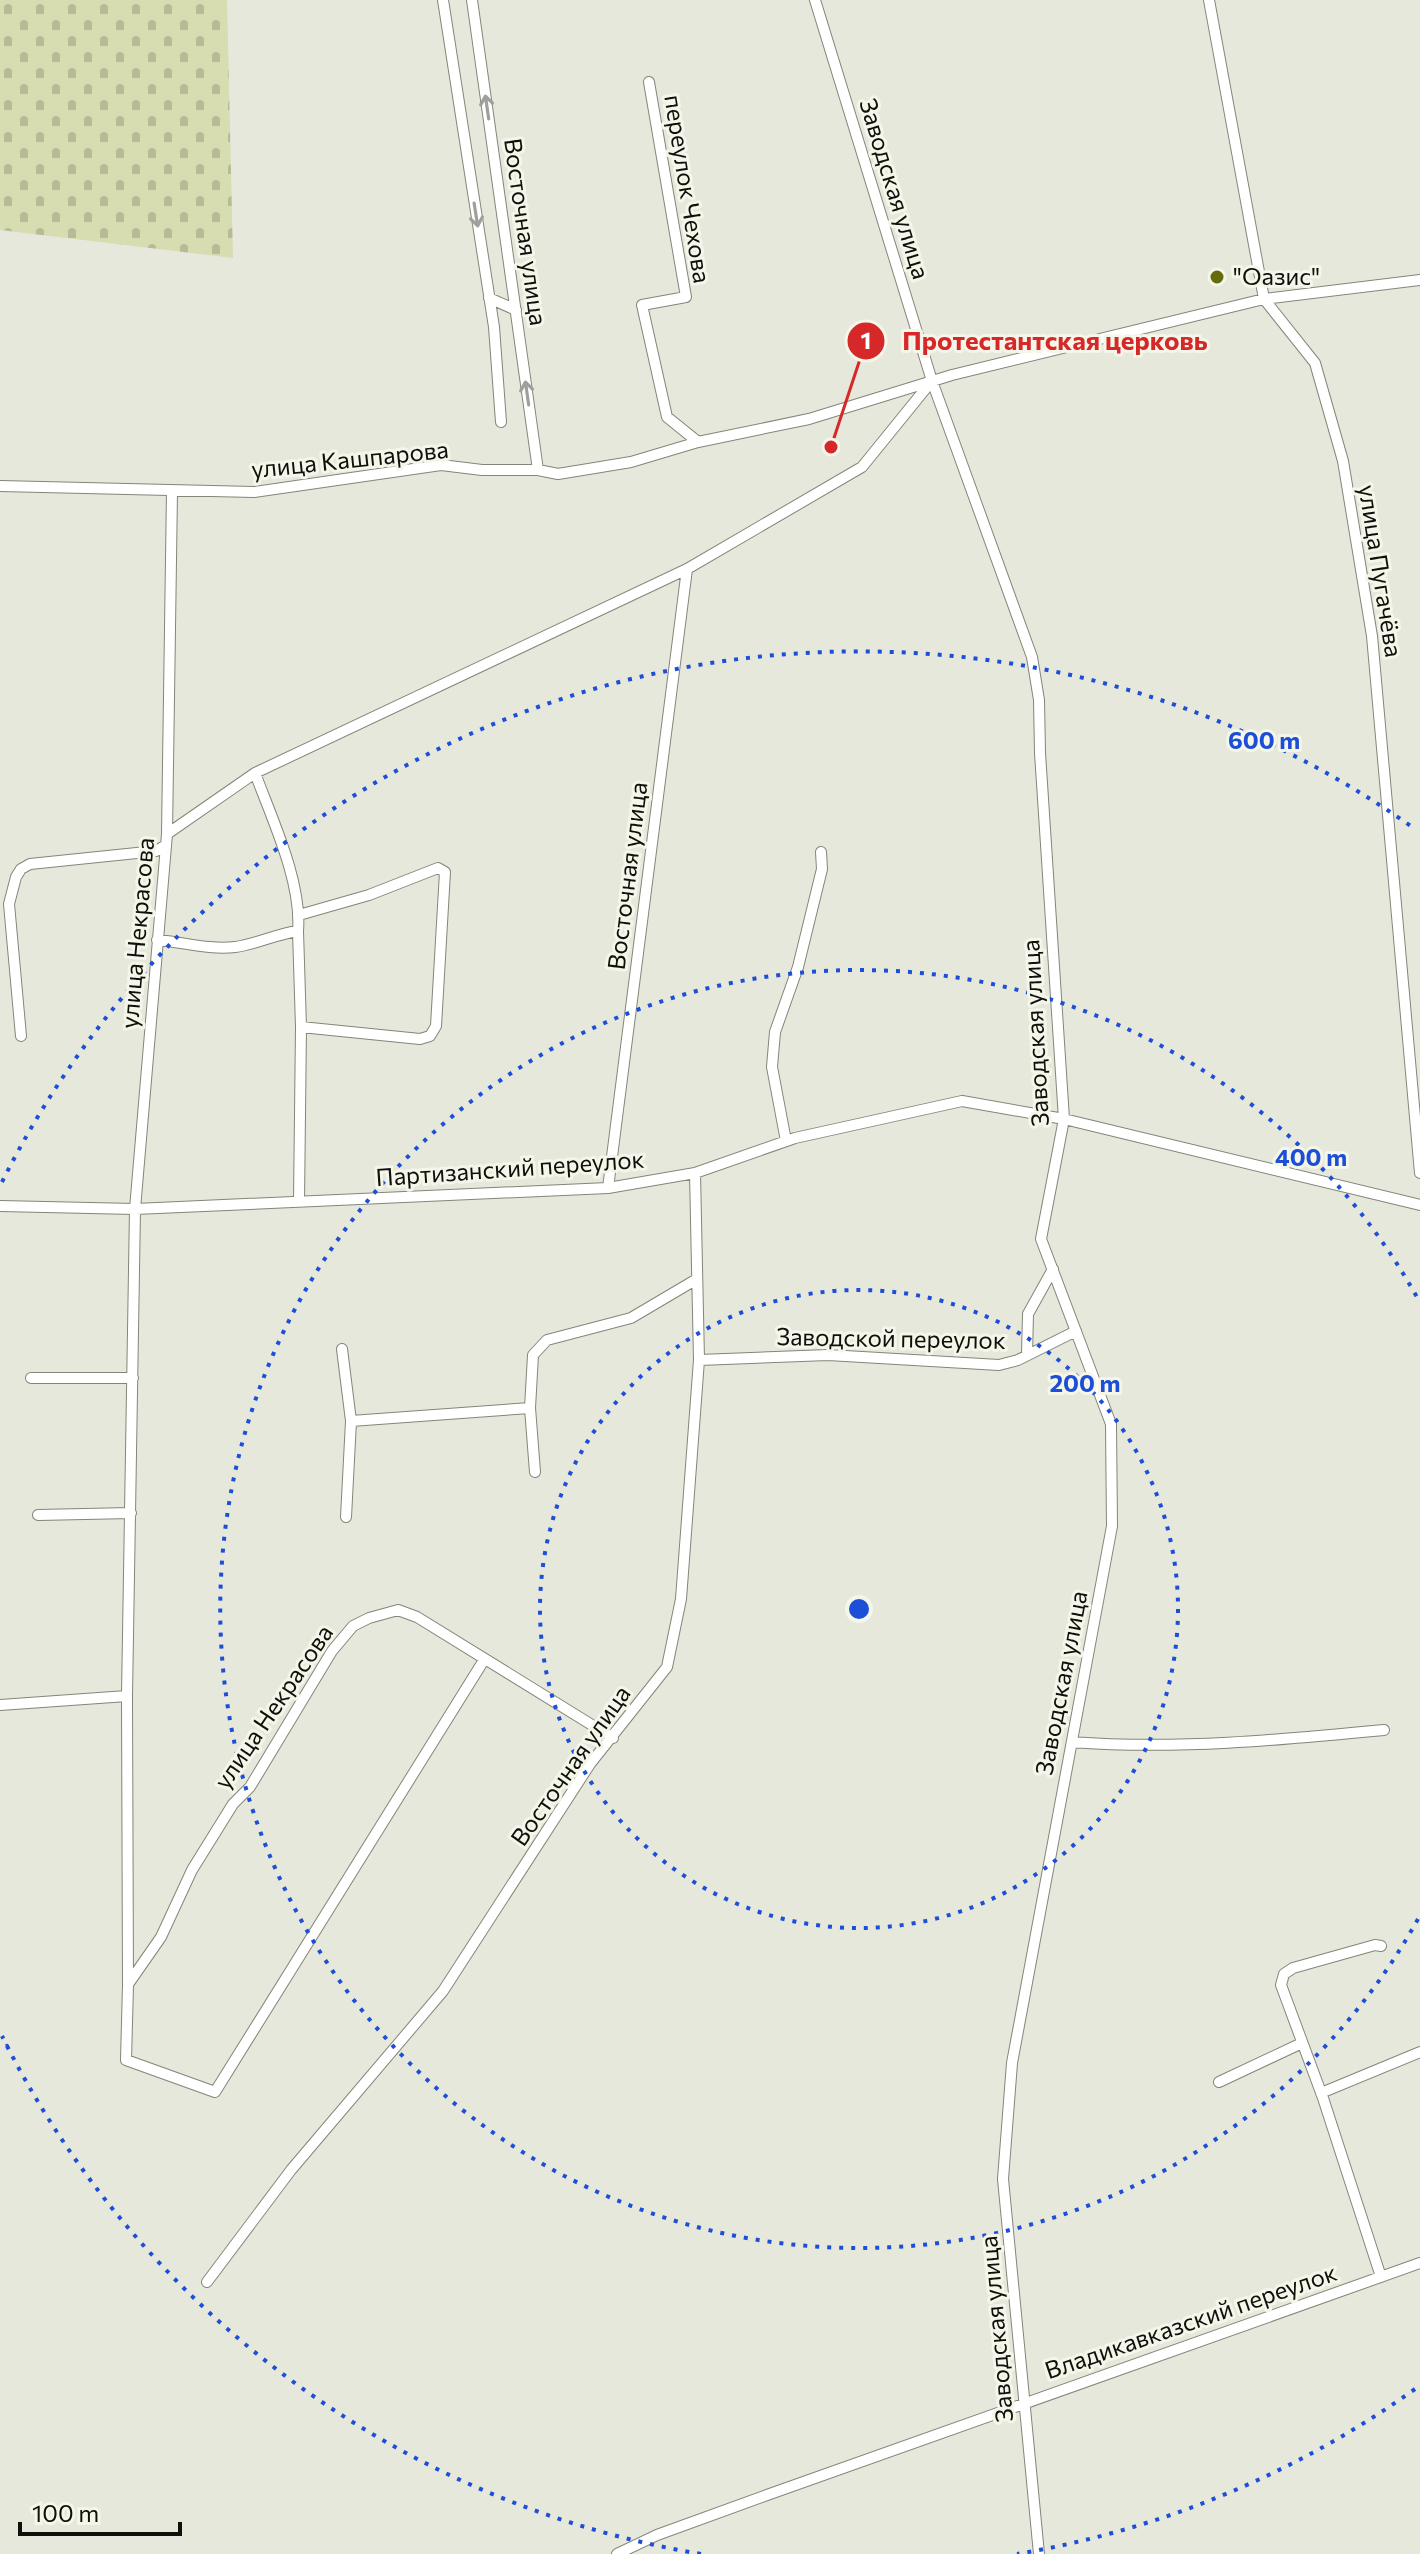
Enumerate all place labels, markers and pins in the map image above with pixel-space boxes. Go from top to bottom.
place label: "Оазис" [1233,261,1320,290]
marker: "Оазис" [1208,268,1226,286]
callout: Протестантская церковь [846,316,1224,366]
centre of rings [845,1595,873,1623]

